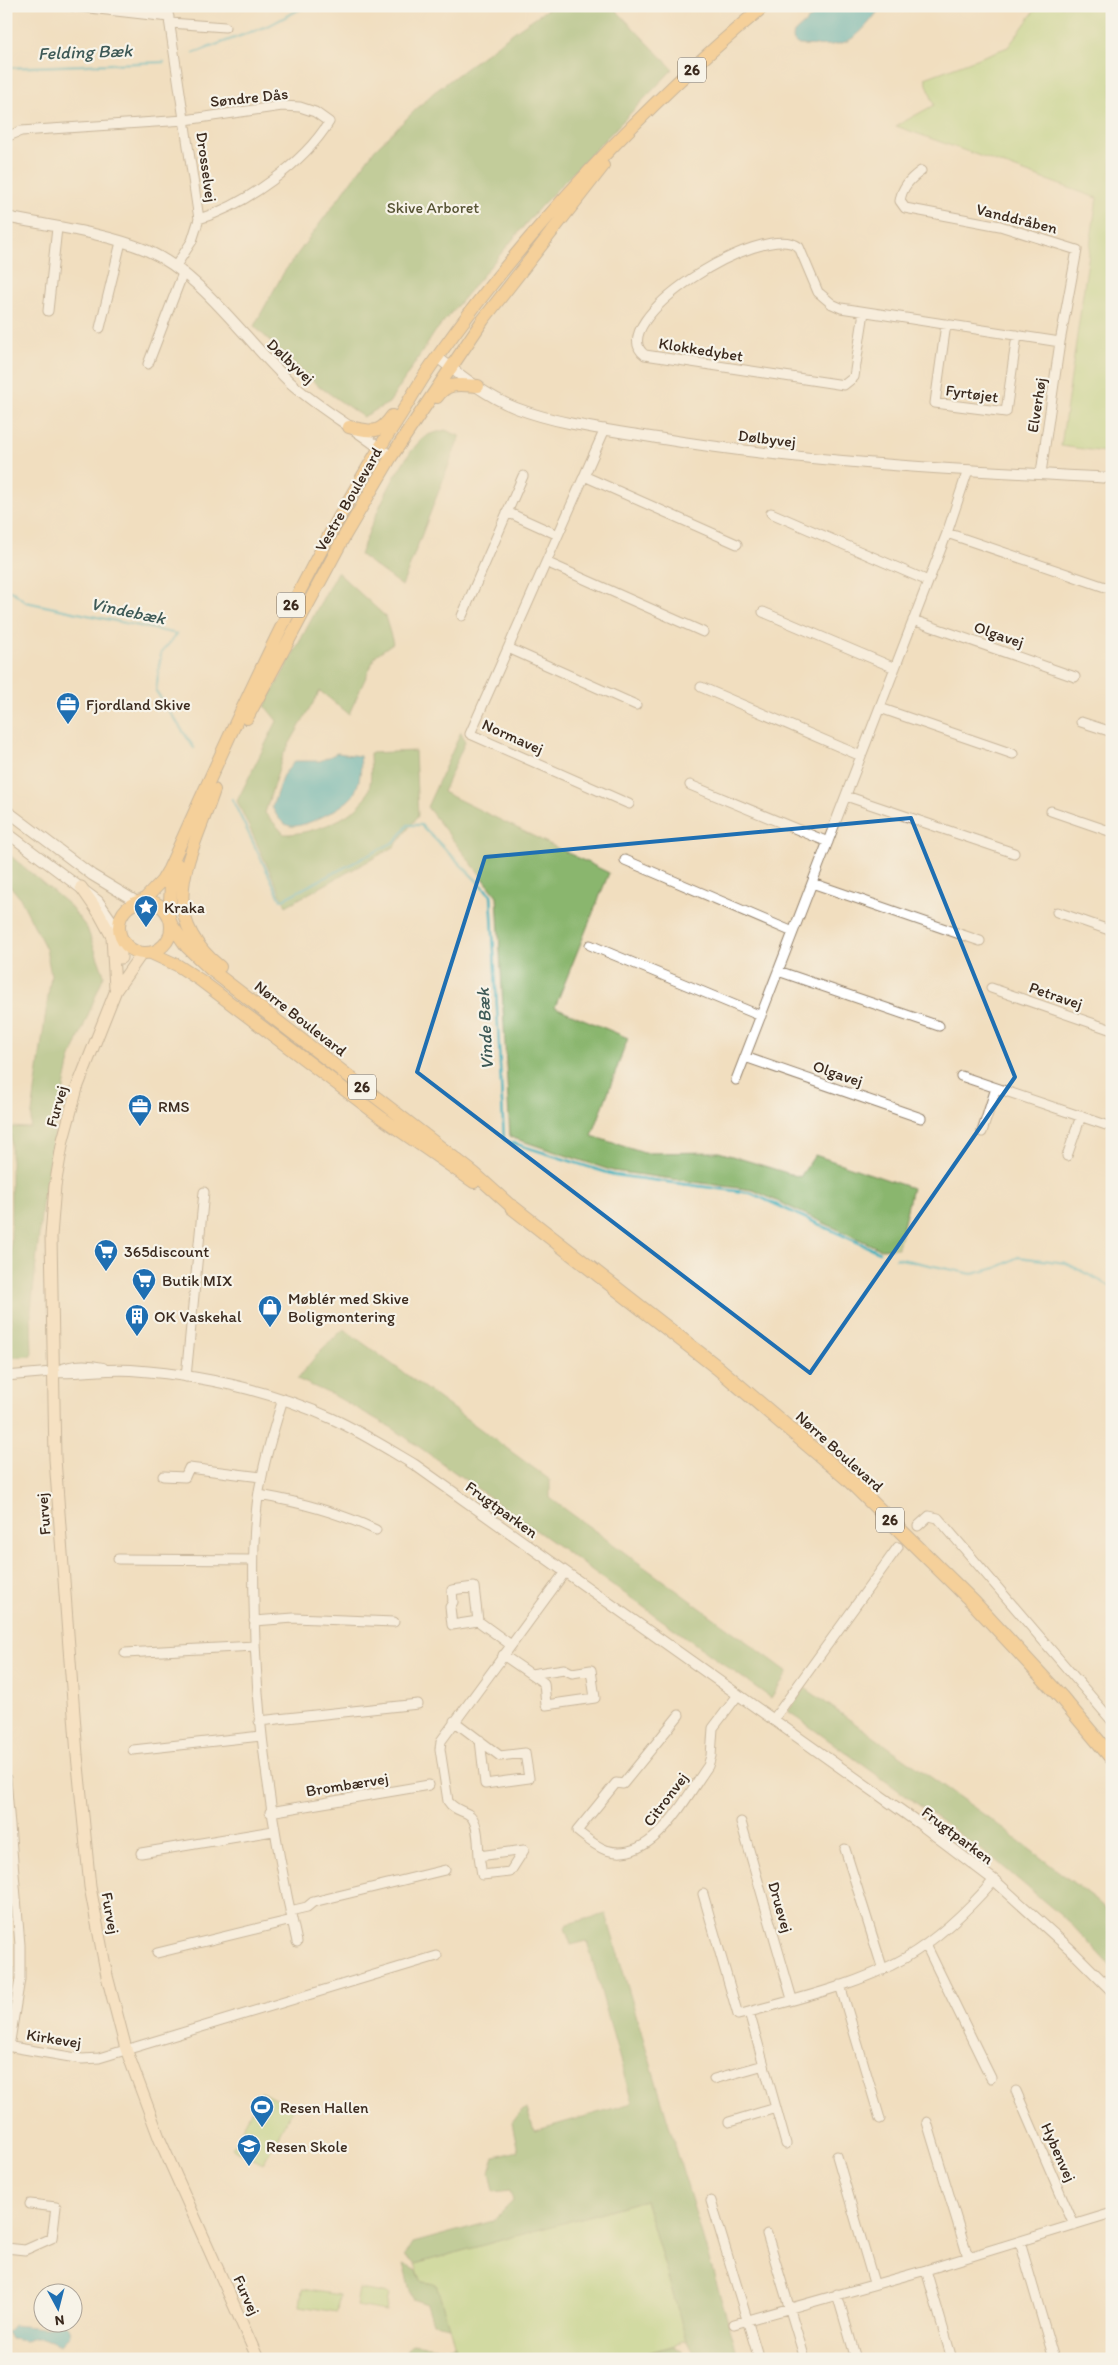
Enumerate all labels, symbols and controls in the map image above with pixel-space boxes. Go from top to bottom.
water label: Felding Bæk [37,39,134,65]
road number: 26 [678,58,706,82]
street label: Søndre Dås [209,84,289,111]
street label: Drosselvej [192,131,221,203]
park label: Skive Arboret [387,198,479,217]
street label: Vanddråben [974,199,1060,238]
street label: Klokkedybet [657,333,745,366]
street label: Dølbyvej [263,335,318,388]
street label: Elverhøj [1023,376,1050,434]
street label: Fyrtøjet [944,380,1000,407]
street label: Dølbyvej [737,426,797,451]
street label: Vestre Boulevard [311,444,386,555]
water label: Vindebæk [89,592,169,630]
road number: 26 [277,592,305,618]
street label: Olgavej [971,617,1026,652]
office icon: Fjordland Skive [55,691,81,725]
place label: Fjordland Skive [86,695,191,714]
street label: Normavej [479,715,546,758]
place icon: Kraka [133,894,159,928]
place label: Kraka [164,898,205,917]
street label: Nørre Boulevard [251,976,351,1061]
street label: Petravej [1027,977,1085,1013]
water label: Vinde Bæk [472,986,498,1070]
street label: Olgavej [810,1056,865,1091]
road number: 26 [348,1074,376,1100]
street label: Furvej [42,1083,71,1129]
office icon: RMS [127,1093,153,1127]
place label: RMS [158,1097,190,1116]
supermarket icon: 365discount [93,1238,119,1272]
place label: 365discount [124,1242,209,1261]
supermarket icon: Butik MIX [131,1267,157,1301]
place label: Butik MIX [162,1271,232,1290]
place label: Møblér med Skive Boligmontering [288,1289,409,1326]
shop icon: Møblér med Skive Boligmontering [257,1294,283,1328]
building icon: OK Vaskehal [124,1303,150,1337]
place label: OK Vaskehal [154,1307,242,1326]
street label: Nørre Boulevard [792,1407,888,1496]
street label: Frugtparken [462,1477,542,1542]
street label: Furvej [33,1492,54,1536]
road number: 26 [876,1508,904,1532]
street label: Brombærvej [304,1769,390,1800]
street label: Citronvej [639,1769,692,1830]
street label: Frugtparken [918,1802,997,1869]
street label: Druevej [764,1879,797,1935]
street label: Furvej [97,1891,124,1936]
street label: Kirkevej [25,2025,83,2052]
sports icon: Resen Hallen [249,2094,275,2128]
place label: Resen Hallen [280,2098,369,2117]
street label: Hybenvej [1037,2120,1080,2185]
school or university icon: Resen Skole [236,2133,262,2167]
place label: Resen Skole [266,2137,348,2156]
street label: Furvej [229,2272,264,2318]
north arrow [32,2282,82,2332]
text: N [54,2311,65,2329]

